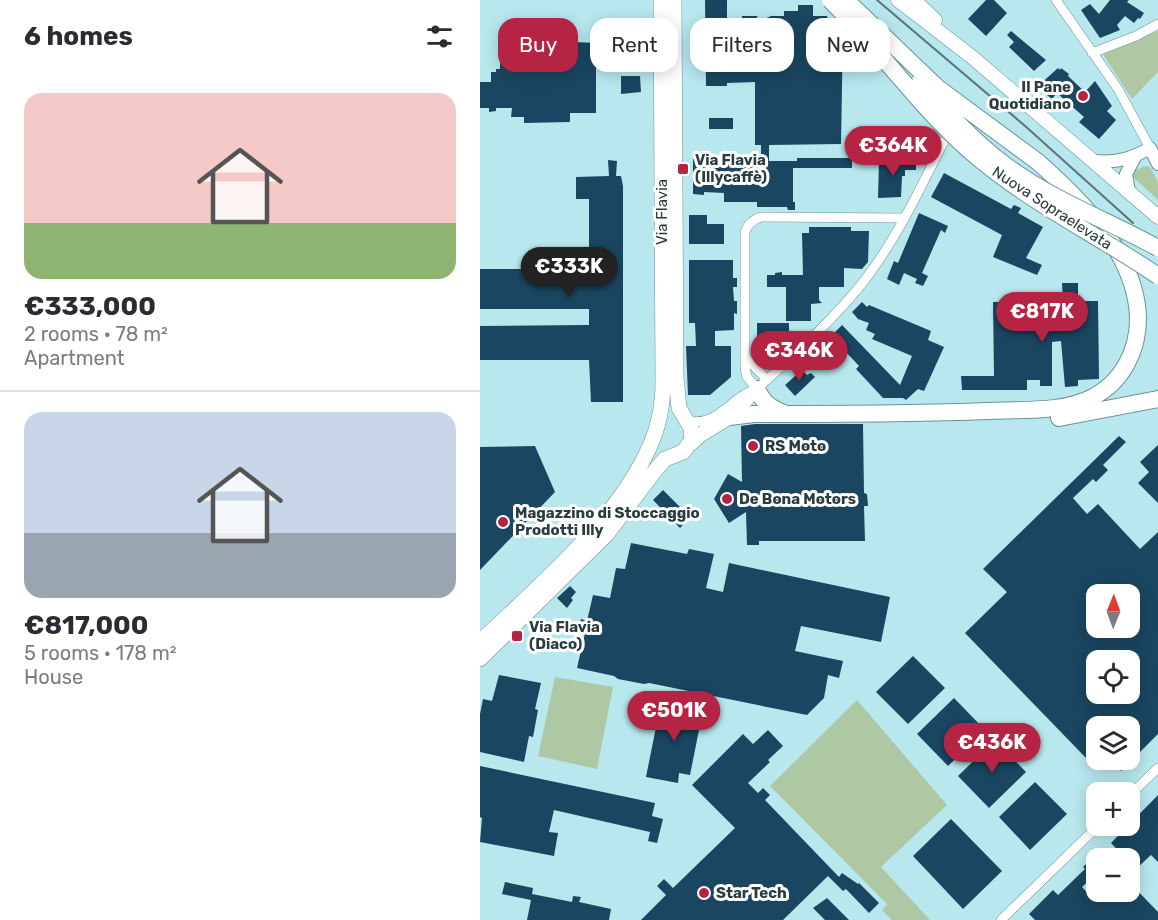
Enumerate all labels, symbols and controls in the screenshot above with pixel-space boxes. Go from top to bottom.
chip: Buy [498,18,578,72]
chip: Rent [590,18,678,72]
chip: Filters [690,18,794,72]
chip: New [806,18,890,72]
icon: filters [423,20,456,53]
text: 6 homes [24,21,133,52]
place label: Il Pane Quotidiano [989,78,1071,113]
marker: Il Pane Quotidiano [1076,89,1090,103]
pin: €364K [851,126,935,177]
icon: home [186,132,294,240]
text: €364K [859,133,927,157]
place label: Via Flavia (Illycaffè) [695,151,767,186]
marker: Via Flavia (Illycaffè) [676,162,690,176]
street label: Nuova Sopraelevata [989,163,1115,253]
street label: Via Flavia [653,179,671,245]
pin: €333K [527,247,611,298]
text: €333K [535,254,603,278]
text: €333,000 [24,291,156,322]
pin: €817K [1000,292,1084,343]
text: €817K [1010,299,1074,323]
text: 2 rooms · 78 m² [24,322,168,346]
pin: €346K [757,331,841,382]
text: €346K [765,338,833,362]
text: Apartment [24,346,125,370]
place label: RS Moto [765,437,826,455]
marker: RS Moto [746,439,760,453]
icon: home [186,451,294,559]
place label: De Bona Motors [739,490,856,508]
marker: De Bona Motors [720,492,734,506]
place label: Magazzino di Stoccaggio Prodotti Illy [515,504,700,539]
marker: Magazzino di Stoccaggio Prodotti Illy [496,515,510,529]
north arrow [1086,584,1140,638]
map controls [1086,584,1140,902]
text: €817,000 [24,610,148,641]
place label: Via Flavia (Diaco) [529,618,600,653]
marker: Via Flavia (Diaco) [510,629,524,643]
text: 5 rooms · 178 m² [24,641,177,665]
button: locate [1086,650,1140,704]
text: House [24,665,83,689]
pin: €501K [632,691,716,742]
text: €501K [641,698,707,722]
button: layers [1086,716,1140,770]
pin: €436K [950,723,1034,774]
text: €436K [958,730,1026,754]
button: + [1086,782,1140,836]
button: − [1086,848,1140,902]
place label: Star Tech [716,884,787,902]
marker: Star Tech [697,886,711,900]

